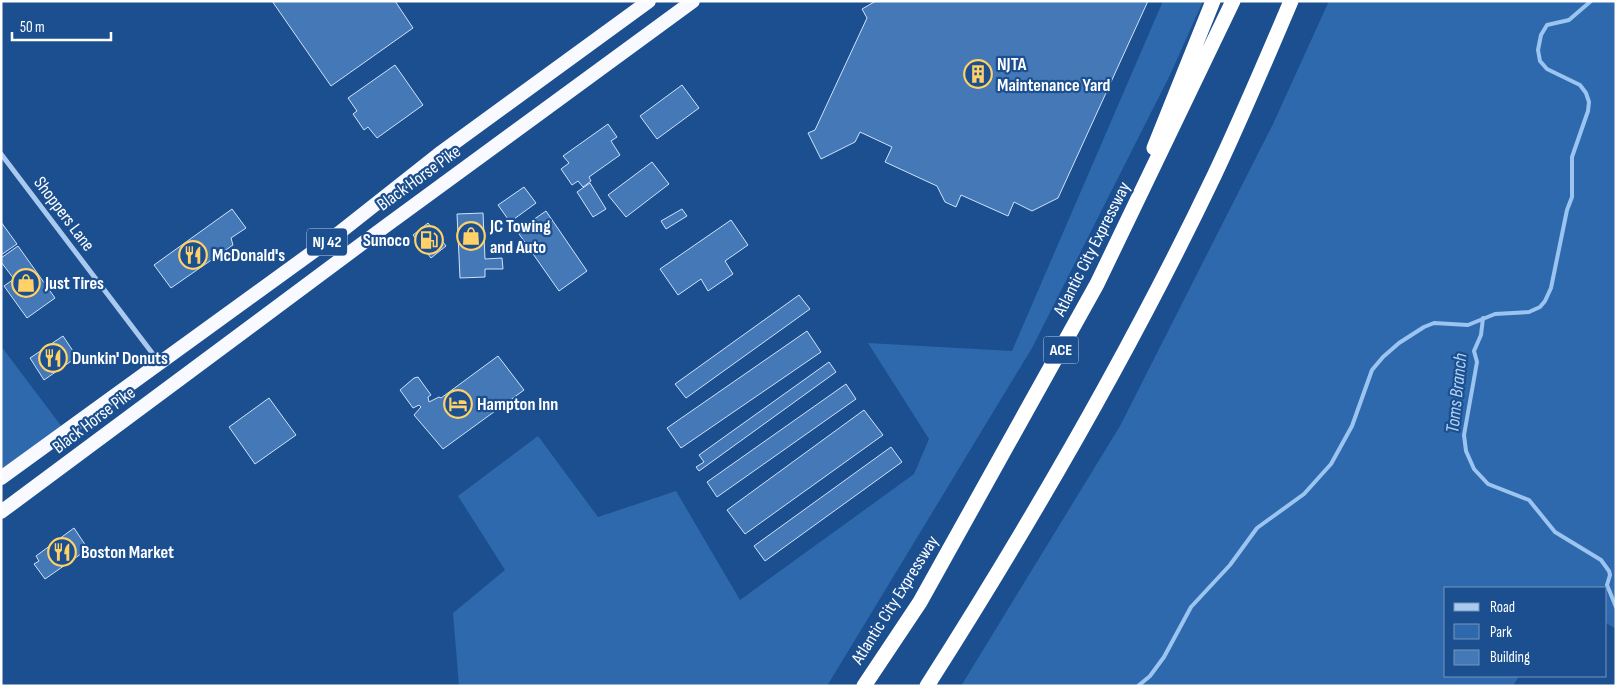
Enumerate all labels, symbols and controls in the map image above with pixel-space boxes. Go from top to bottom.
scale bar [12,10,111,42]
text: 50 m [20,18,45,37]
place label: NJTA Maintenance Yard [997,54,1111,96]
building icon: NJTA Maintenance Yard [963,59,993,89]
street label: Black Horse Pike [373,141,465,215]
street label: Shoppers Lane [29,173,99,255]
street label: Atlantic City Expressway [1049,178,1135,320]
place label: JC Towing and Auto [489,216,551,258]
shop icon: JC Towing and Auto [456,221,486,251]
fuel station icon: Sunoco [414,225,444,255]
road number: NJ 42 [307,228,347,256]
place label: Sunoco [363,230,410,251]
restaurant icon: McDonald's [178,240,208,270]
place label: McDonald's [212,245,285,266]
shop icon: Just Tires [11,268,41,298]
place label: Just Tires [44,273,104,294]
road number: ACE [1044,336,1078,364]
restaurant icon: Dunkin' Donuts [38,343,68,373]
place label: Dunkin' Donuts [72,348,168,369]
water label: Toms Branch [1441,352,1473,434]
street label: Black Horse Pike [49,382,139,458]
hotel icon: Hampton Inn [443,389,473,419]
place label: Hampton Inn [477,394,558,415]
street label: Atlantic City Expressway [846,532,943,669]
restaurant icon: Boston Market [47,537,77,567]
place label: Boston Market [81,542,174,563]
legend [1444,587,1607,677]
text: Road [1490,598,1515,617]
text: Park [1490,623,1512,642]
text: Building [1490,648,1530,667]

